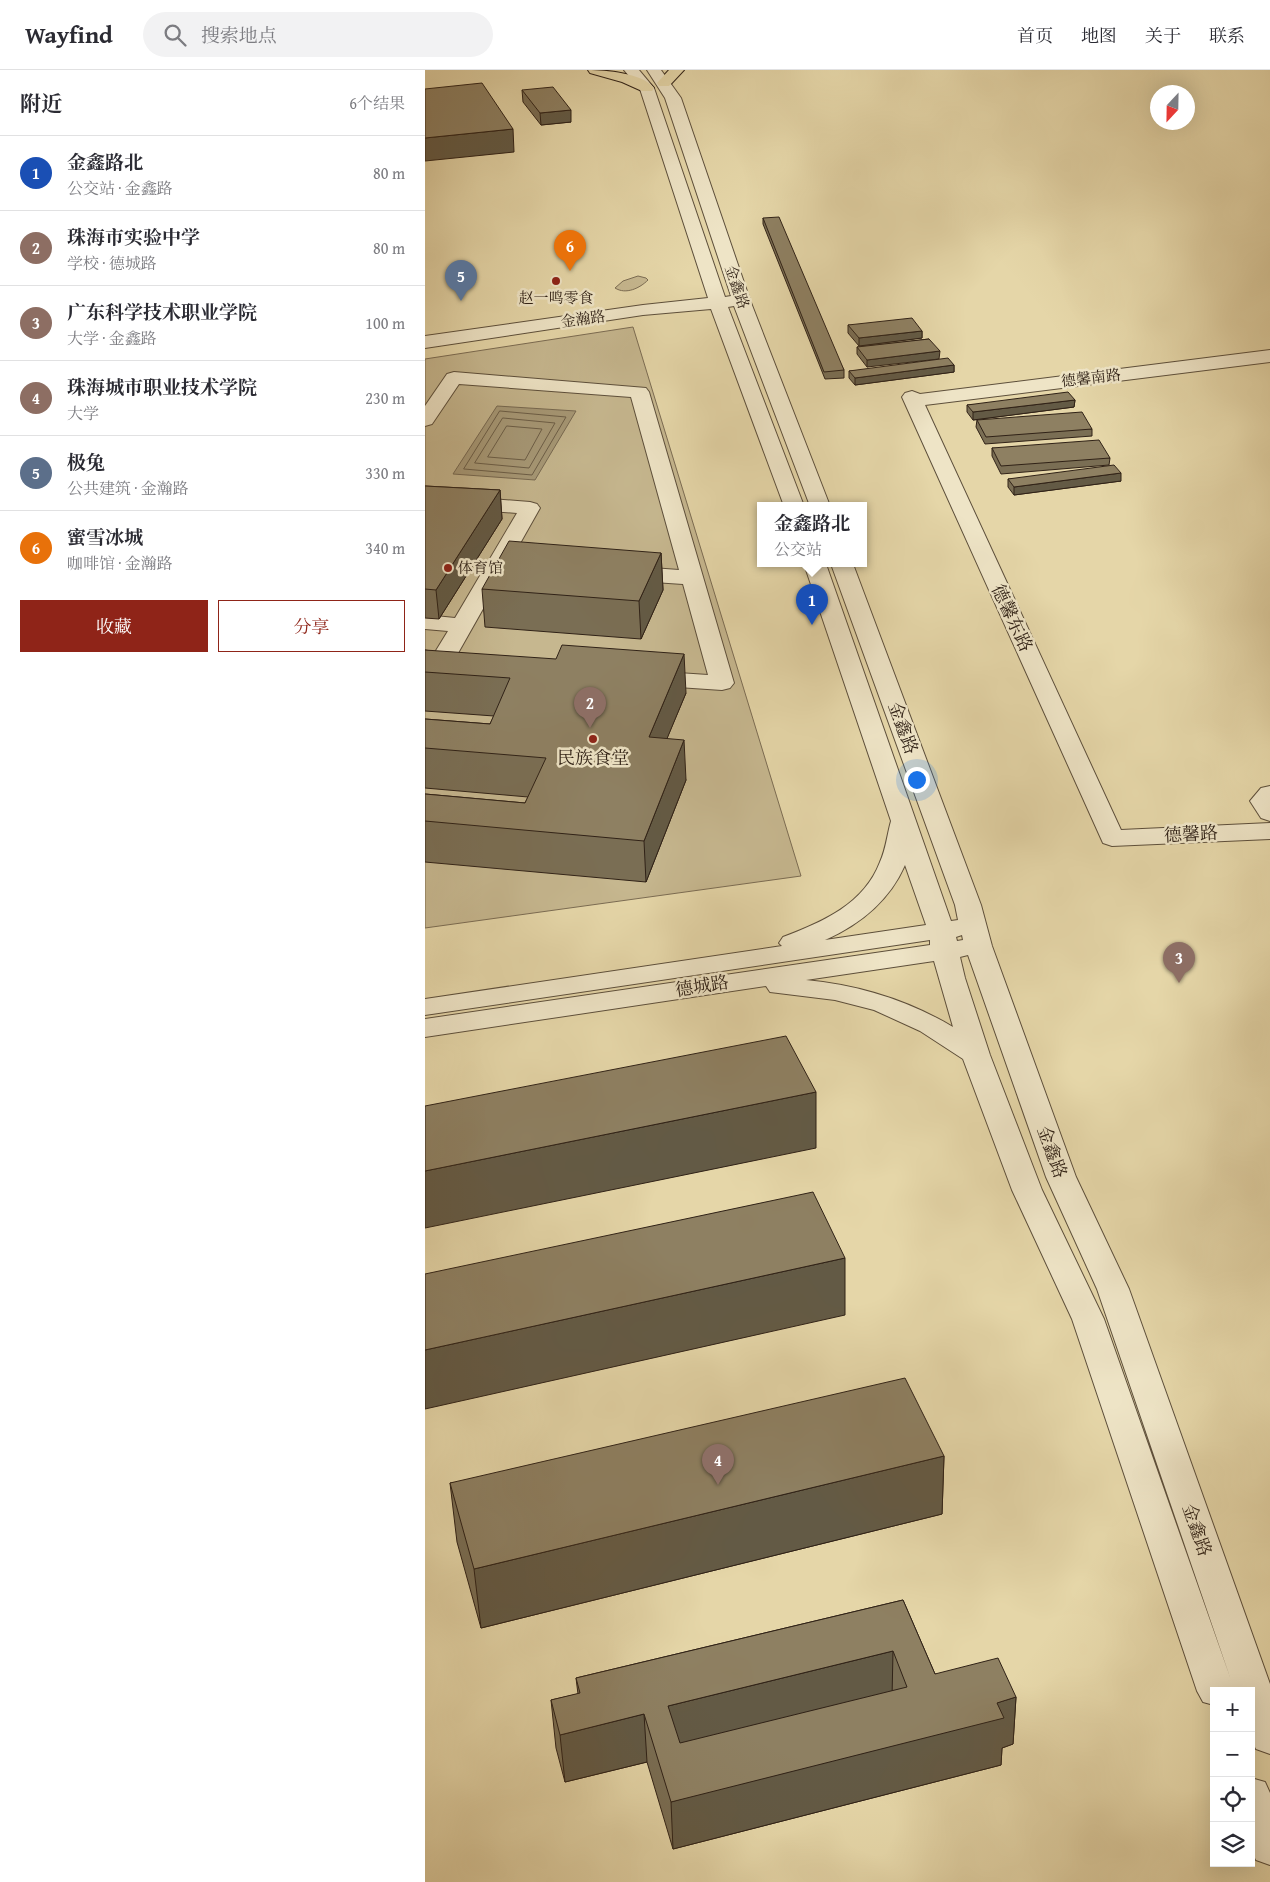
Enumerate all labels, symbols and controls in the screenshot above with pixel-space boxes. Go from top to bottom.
search box [143,12,493,57]
text: Wayfind [25,17,113,52]
icon: search [161,21,189,49]
text: 搜索地点 [201,21,277,49]
text: 首页 [1017,22,1053,49]
text: 地图 [1081,22,1117,49]
text: 关于 [1145,22,1181,49]
text: 联系 [1209,22,1245,49]
north arrow [1150,85,1195,130]
text: 附近 [20,88,62,119]
text: 6个结果 [349,91,405,115]
text: 金鑫路北 [67,148,143,176]
text: 1 [32,161,40,185]
text: 80 m [373,161,405,185]
text: 公交站 · 金鑫路 [67,176,173,200]
text: 珠海市实验中学 [67,223,200,251]
pin: 6 [554,230,586,271]
text: 2 [32,236,40,260]
text: 80 m [373,236,405,260]
text: 学校 · 德城路 [67,251,157,275]
pin: 5 [445,260,477,301]
street label: 金鑫路 [720,262,755,312]
marker: 赵一鸣零食 [550,275,562,287]
place label: 赵一鸣零食 [518,287,594,308]
text: 广东科学技术职业学院 [67,298,257,326]
street label: 金瀚路 [559,305,607,332]
text: 3 [32,311,40,335]
text: 100 m [365,311,405,335]
text: 大学 · 金鑫路 [67,326,157,350]
street label: 德馨南路 [1060,363,1122,392]
text: 珠海城市职业技术学院 [67,373,257,401]
text: 4 [32,386,40,410]
text: 230 m [365,386,405,410]
text: 大学 [67,401,99,425]
text: 极兔 [67,448,105,476]
text: 5 [32,461,40,485]
text: 330 m [365,461,405,485]
text: 公共建筑 · 金瀚路 [67,476,189,500]
popup [757,502,867,567]
text: 金鑫路北 [774,509,850,537]
text: 蜜雪冰城 [67,523,143,551]
text: 6 [32,536,40,560]
text: 340 m [365,536,405,560]
text: 公交站 [774,537,822,561]
text: 咖啡馆 · 金瀚路 [67,551,173,575]
place label: 体育馆 [458,557,503,578]
marker: 体育馆 [442,562,454,574]
street label: 德馨东路 [985,579,1040,656]
pin: 1 [796,584,828,625]
button: 收藏 [20,600,208,652]
button: 分享 [218,600,405,652]
pin: 2 [574,687,606,728]
street label: 金鑫路 [882,698,925,758]
marker: 民族食堂 [587,733,599,745]
place label: 民族食堂 [557,744,629,771]
your location [904,767,930,793]
street label: 德馨路 [1163,819,1219,848]
pin: 3 [1163,942,1195,983]
street label: 德城路 [673,968,731,1003]
street label: 金鑫路 [1031,1122,1074,1182]
pin: 4 [702,1444,734,1485]
street label: 金鑫路 [1176,1500,1219,1560]
map controls [1210,1687,1255,1867]
button: + [1210,1687,1255,1732]
button: − [1210,1732,1255,1777]
button: locate [1210,1777,1255,1822]
button: layers [1210,1822,1255,1867]

